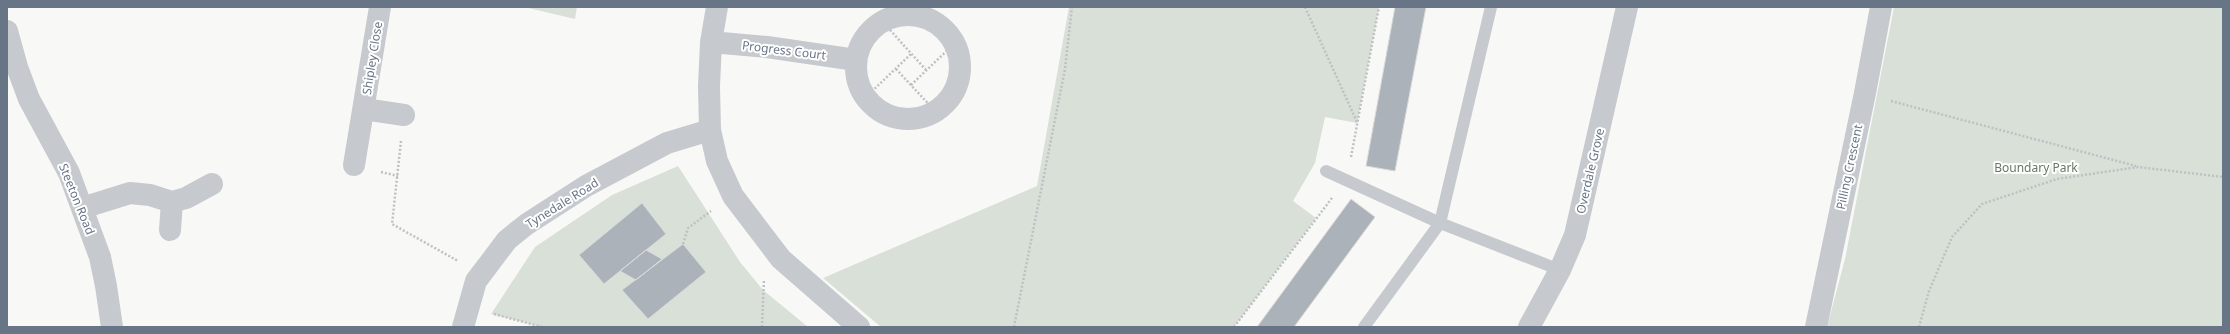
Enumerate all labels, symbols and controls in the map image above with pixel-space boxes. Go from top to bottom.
street label: Shipley Close [358,20,386,96]
street label: Progress Court [741,36,828,64]
street label: Pilling Crescent [1832,122,1866,211]
street label: Overdale Grove [1572,126,1608,215]
park label: Boundary Park [1994,159,2078,176]
street label: Steeton Road [55,161,99,237]
street label: Tynedale Road [522,174,602,232]

